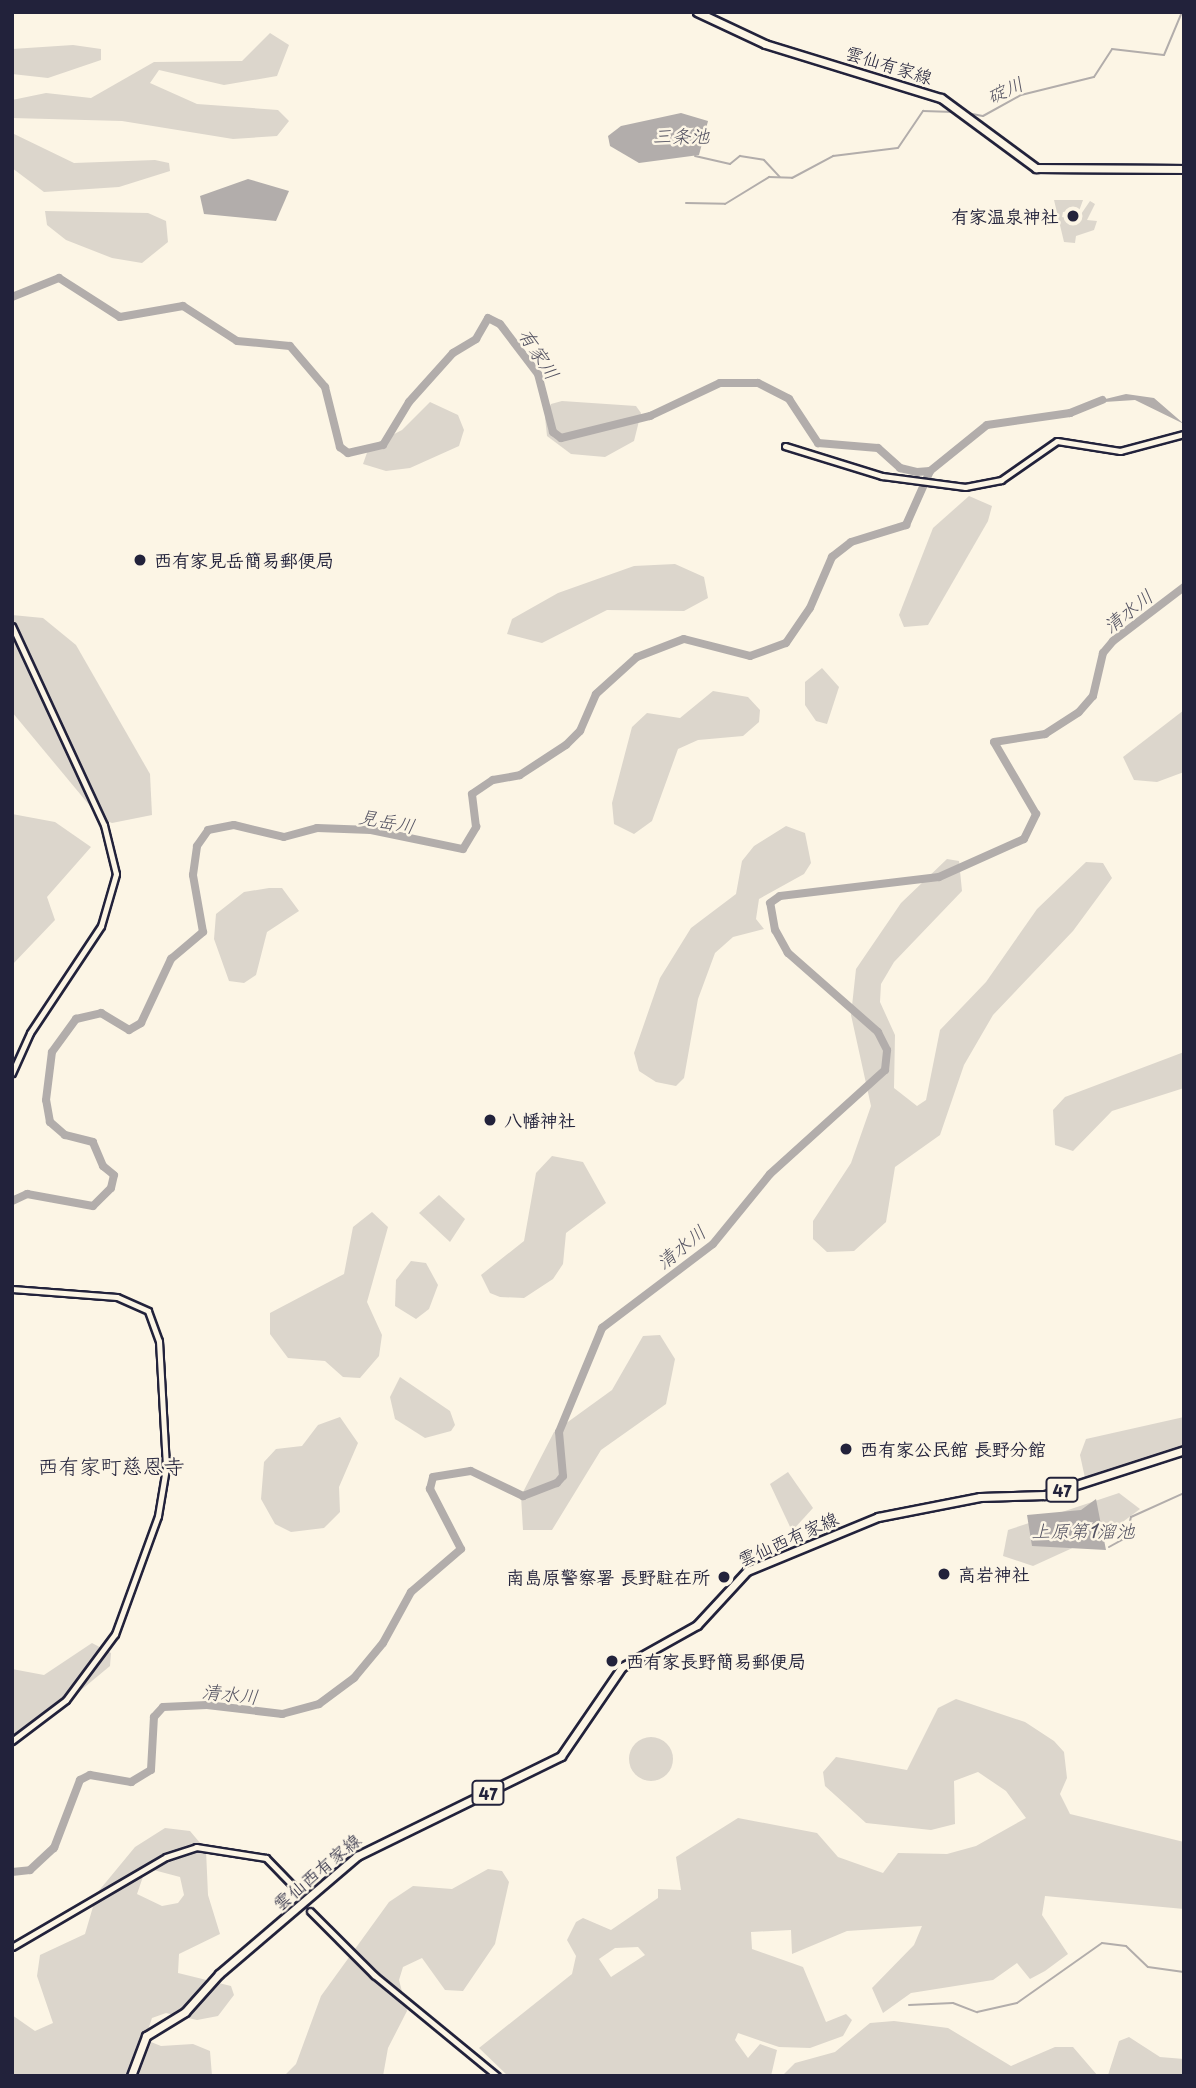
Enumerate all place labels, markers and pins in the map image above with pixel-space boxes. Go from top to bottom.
place label: 有家温泉神社 [951,205,1059,227]
marker: 有家温泉神社 [1065,208,1081,224]
place label: 西有家見岳簡易郵便局 [154,549,334,571]
marker: 西有家見岳簡易郵便局 [132,552,148,568]
place label: 八幡神社 [504,1109,576,1131]
marker: 八幡神社 [482,1112,498,1128]
place label: 西有家公民館 長野分館 [860,1438,1046,1460]
marker: 西有家公民館 長野分館 [838,1441,854,1457]
place label: 高岩神社 [958,1563,1030,1585]
place label: 南島原警察署 長野駐在所 [506,1566,710,1588]
marker: 高岩神社 [936,1566,952,1582]
marker: 南島原警察署 長野駐在所 [716,1569,732,1585]
place label: 西有家長野簡易郵便局 [626,1650,806,1672]
marker: 西有家長野簡易郵便局 [604,1653,620,1669]

